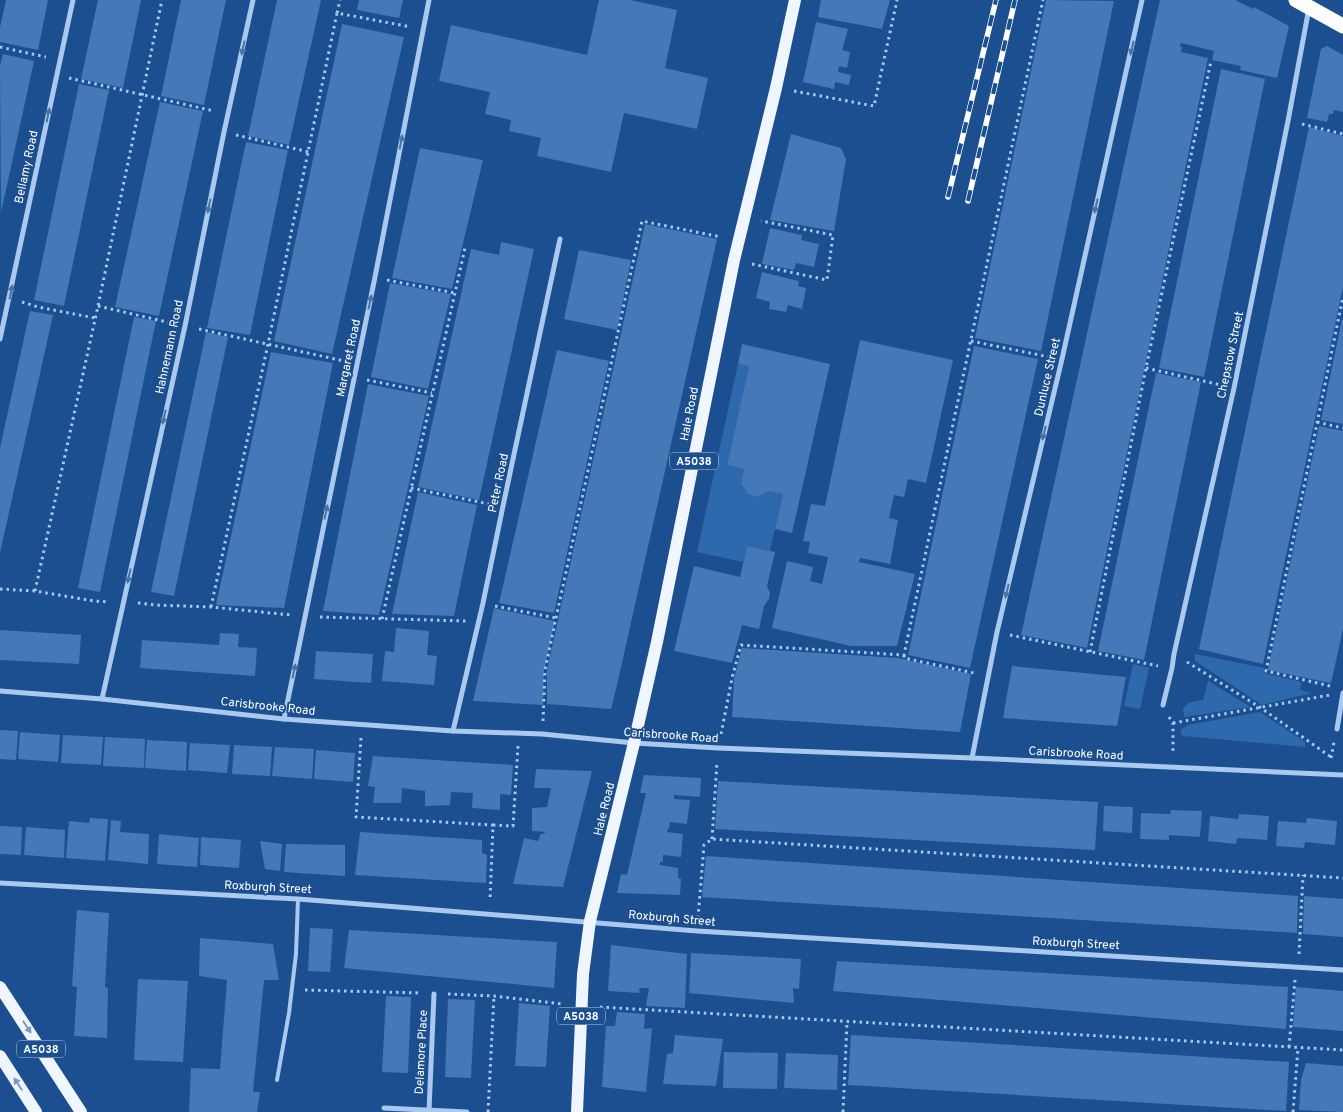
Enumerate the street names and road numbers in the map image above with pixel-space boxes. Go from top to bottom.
street label: Bellamy Road [11,129,43,205]
street label: Hahnemann Road [152,299,188,396]
street label: Chepstow Street [1214,310,1248,400]
street label: Margaret Road [333,318,365,399]
street label: Dunluce Street [1031,336,1065,418]
street label: Hale Road [677,386,703,442]
street label: Peter Road [485,452,513,514]
road number: A5038 [670,452,718,470]
street label: Carisbrooke Road [220,694,316,720]
street label: Carisbrooke Road [623,725,719,747]
street label: Carisbrooke Road [1028,744,1124,764]
street label: Hale Road [591,781,619,838]
street label: Roxburgh Street [224,878,312,898]
street label: Roxburgh Street [628,907,716,931]
street label: Roxburgh Street [1032,934,1120,954]
road number: A5038 [557,1008,605,1024]
street label: Delamore Place [412,1009,432,1095]
road number: A5038 [17,1040,65,1058]

